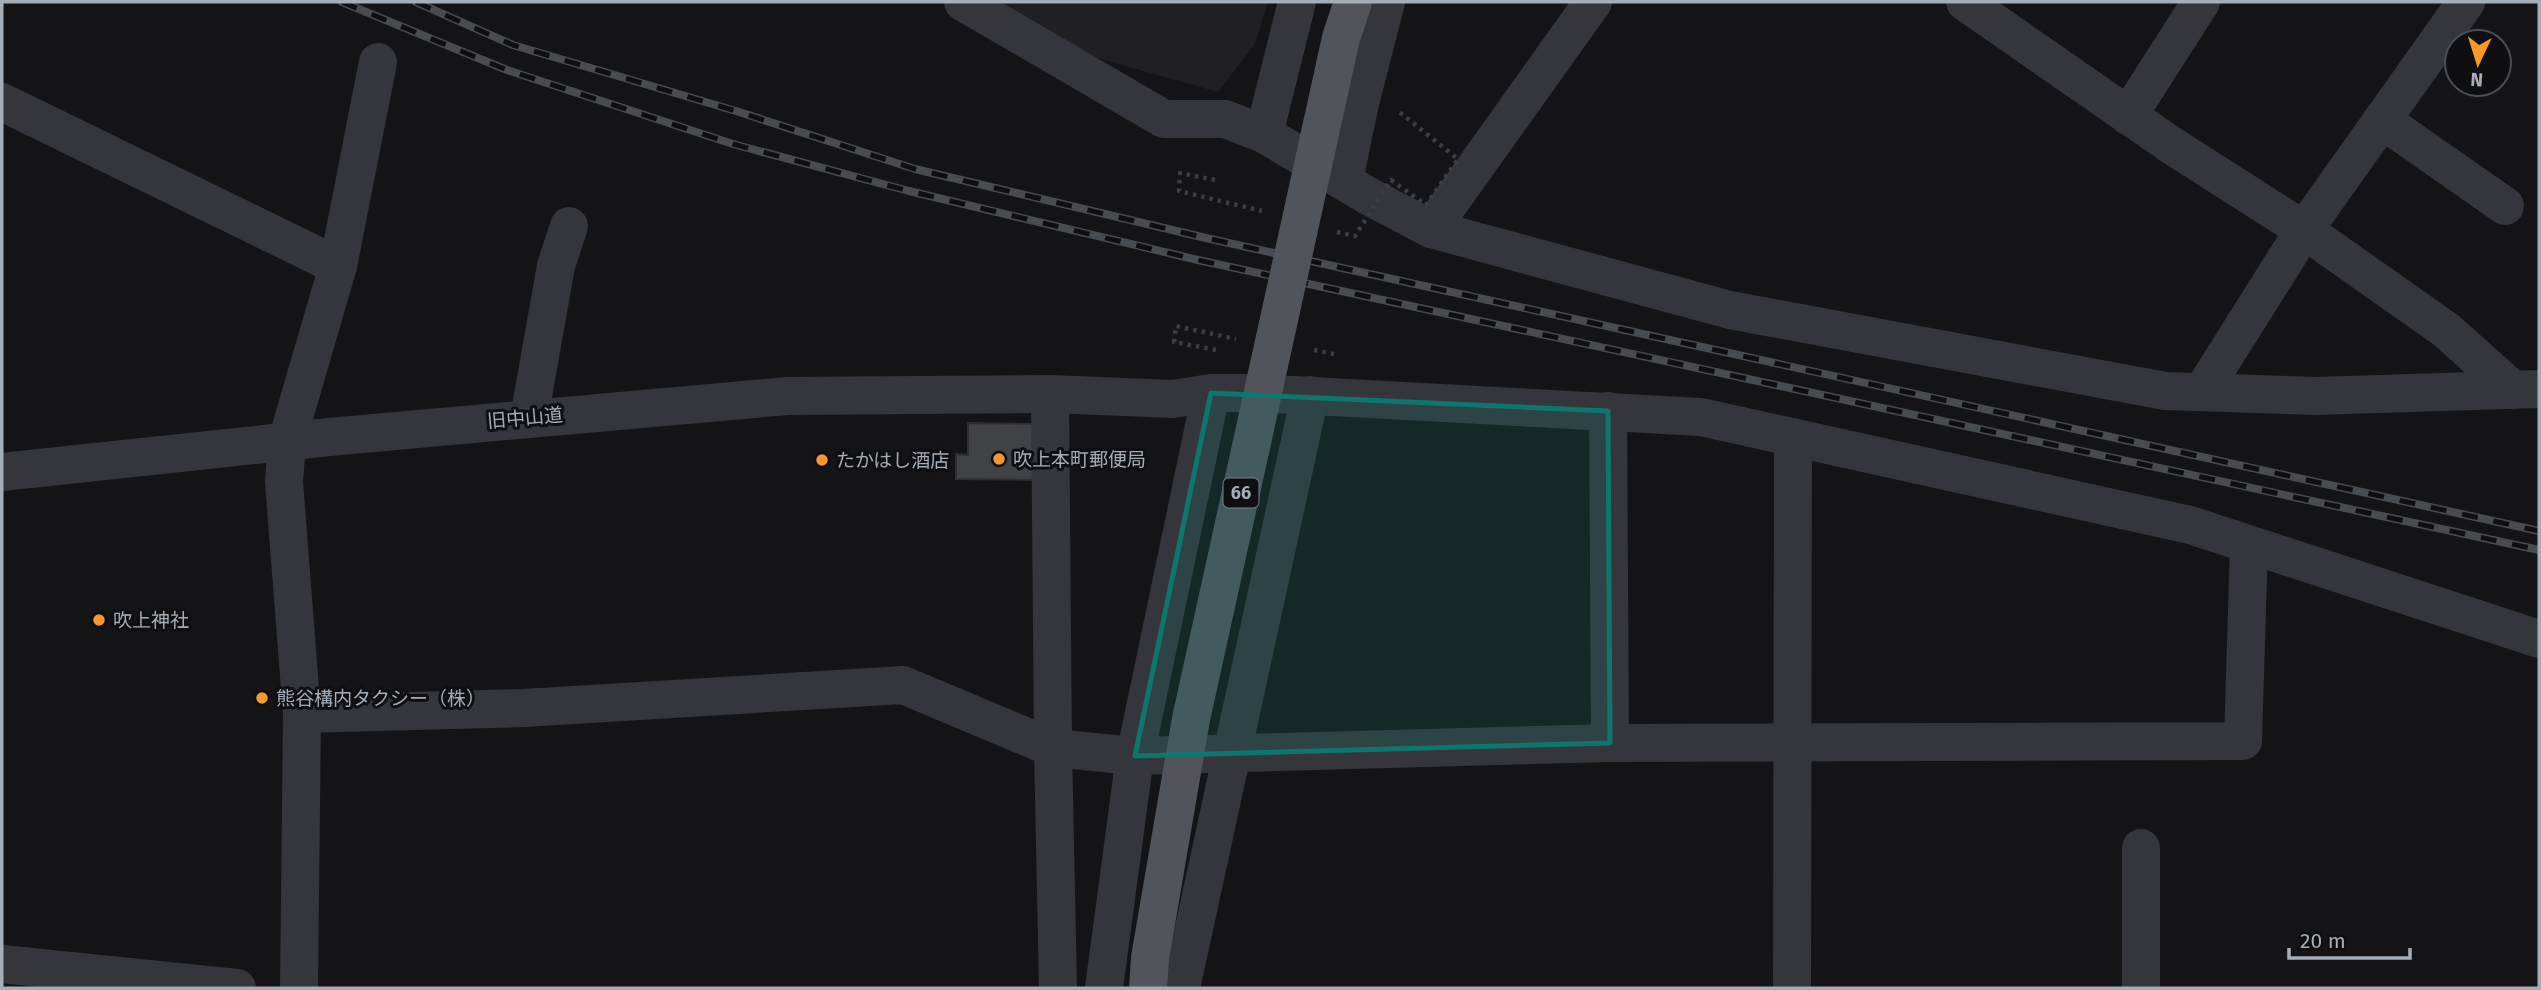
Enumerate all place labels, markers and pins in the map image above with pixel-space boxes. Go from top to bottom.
place label: 吹上本町郵便局 [1013,448,1146,471]
place label: たかはし酒店 [836,449,949,472]
marker: 吹上本町郵便局 [991,451,1007,467]
marker: たかはし酒店 [814,452,830,468]
place label: 吹上神社 [113,609,189,632]
marker: 吹上神社 [91,612,107,628]
place label: 熊谷構内タクシー（株） [276,687,485,710]
marker: 熊谷構内タクシー（株） [254,690,270,706]

